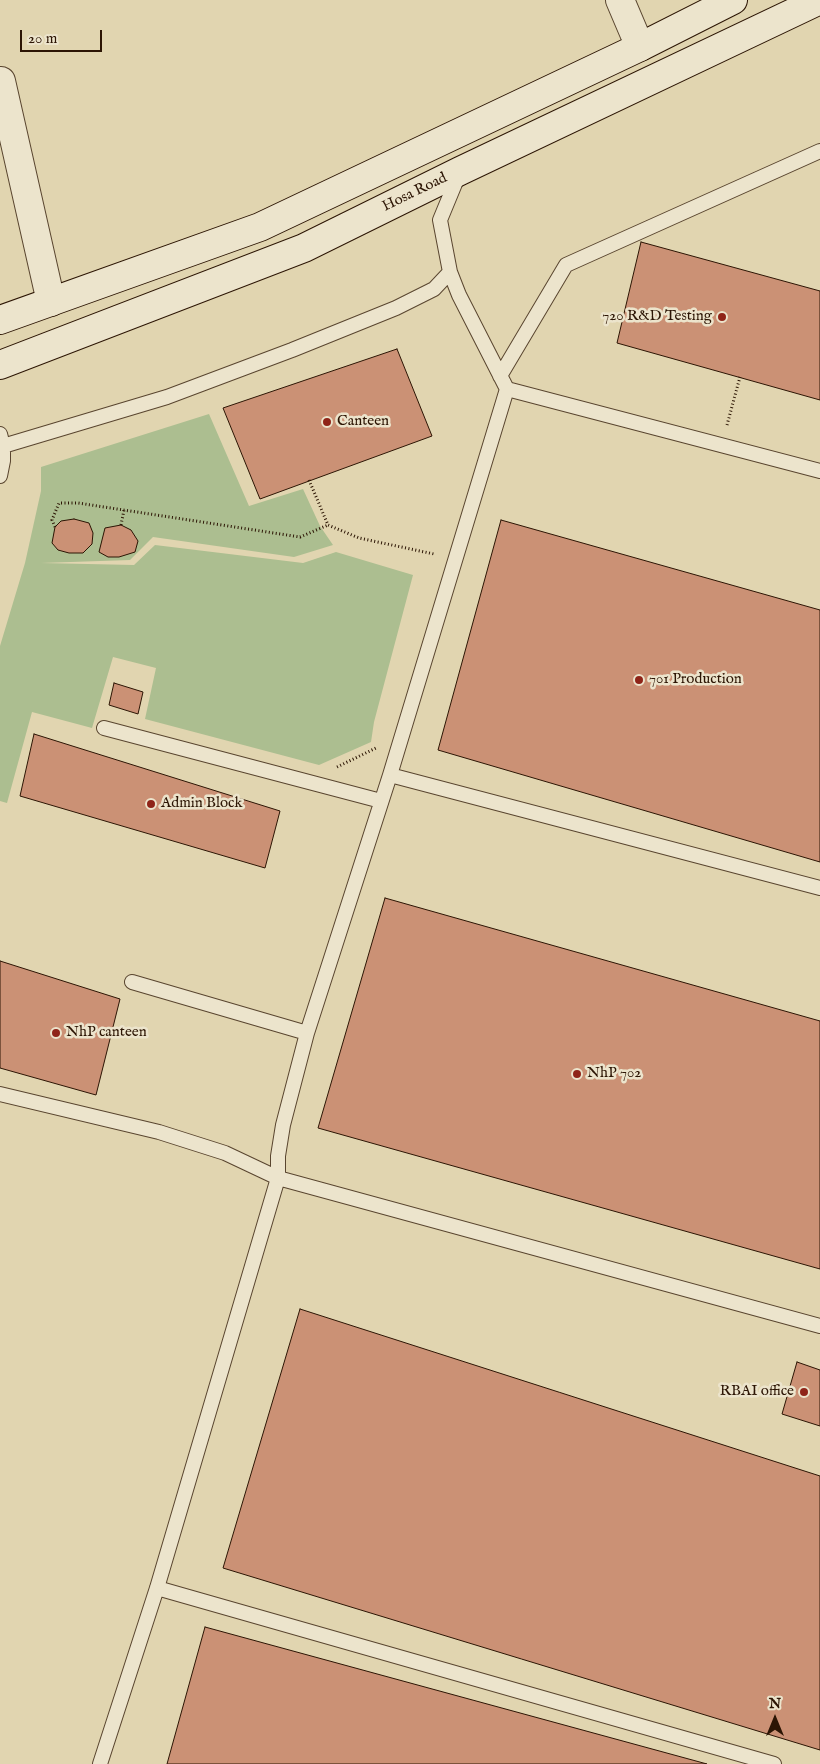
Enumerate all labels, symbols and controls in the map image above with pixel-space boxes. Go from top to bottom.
scale bar [22,20,105,52]
text: 20 m [28,29,57,48]
street label: Hosa Road [380,170,450,216]
place label: 720 R&D Testing [602,308,712,326]
marker: 720 R&D Testing [716,311,728,323]
place label: Canteen [337,413,389,431]
marker: Canteen [321,416,333,428]
place label: 701 Production [649,671,742,689]
marker: 701 Production [633,674,645,686]
place label: Admin Block [161,795,242,813]
marker: Admin Block [145,798,157,810]
place label: NhP canteen [66,1024,147,1042]
marker: NhP canteen [50,1027,62,1039]
place label: NhP 702 [587,1065,641,1083]
marker: NhP 702 [571,1068,583,1080]
place label: RBAI office [720,1383,794,1401]
marker: RBAI office [798,1386,810,1398]
north arrow [750,1694,800,1744]
text: N [769,1695,781,1713]

